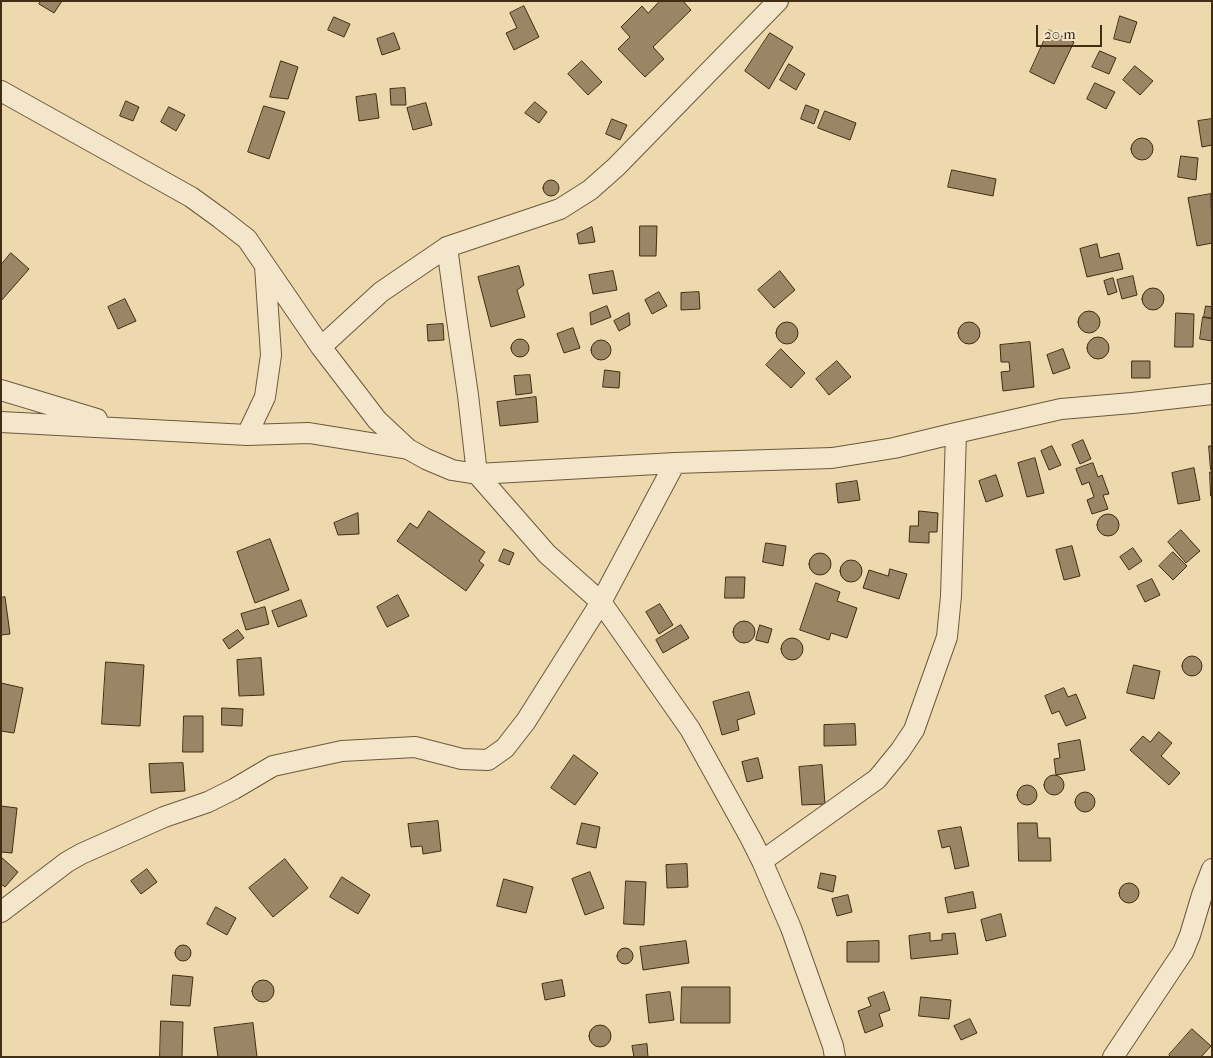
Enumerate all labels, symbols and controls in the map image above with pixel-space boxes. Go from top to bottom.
scale bar [1038,15,1104,47]
text: 20 m [1044,25,1076,43]

